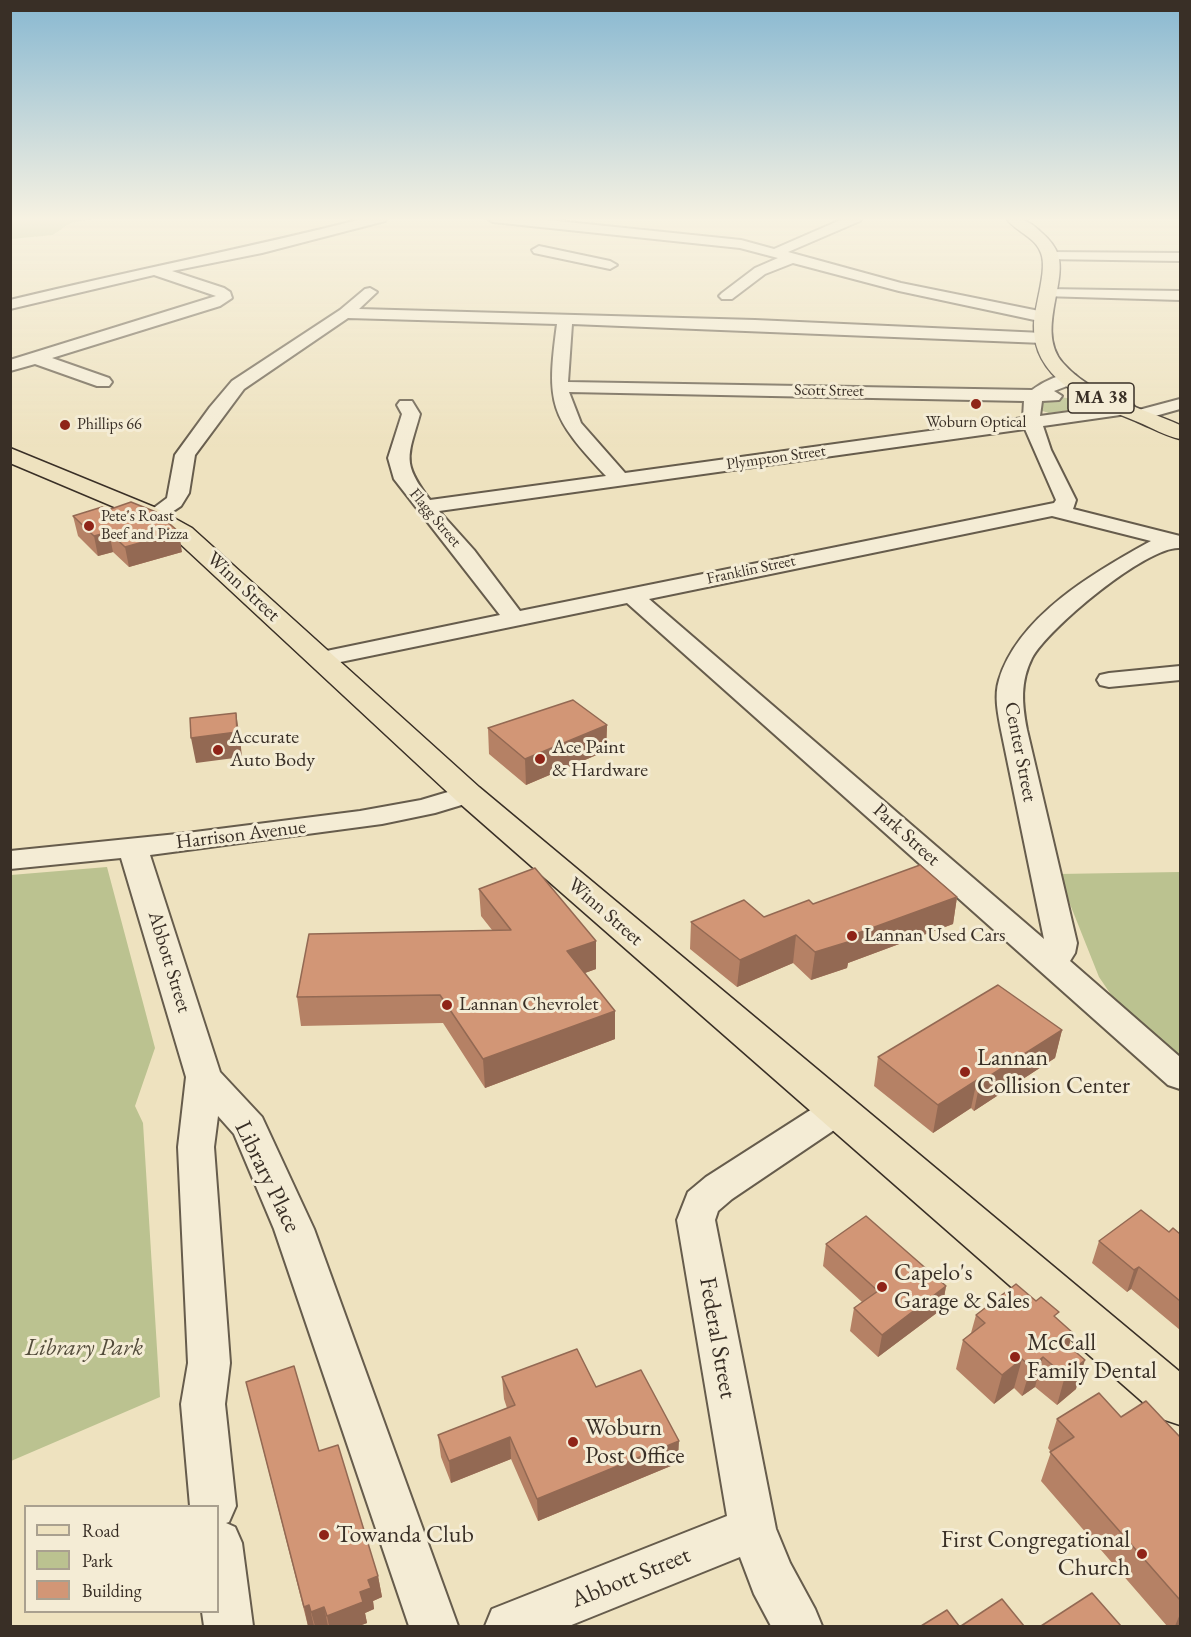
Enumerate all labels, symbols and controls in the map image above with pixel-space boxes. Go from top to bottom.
street label: Scott Street [794,381,864,401]
road number: MA 38 [1068,383,1134,413]
marker: Woburn Optical [969,397,983,411]
place label: Woburn Optical [926,413,1026,433]
place label: Phillips 66 [77,415,142,435]
marker: Phillips 66 [58,418,72,432]
street label: Plympton Street [725,442,827,474]
street label: Flagg Street [405,485,465,551]
place label: Pete's Roast Beef and Pizza [101,507,188,545]
marker: Pete's Roast Beef and Pizza [82,519,96,533]
street label: Winn Street [201,547,285,627]
street label: Franklin Street [705,551,797,589]
street label: Center Street [999,700,1041,804]
place label: Accurate Auto Body [230,726,315,773]
place label: Ace Paint & Hardware [552,736,648,783]
marker: Accurate Auto Body [211,743,225,757]
marker: Ace Paint & Hardware [533,752,547,766]
street label: Park Street [867,799,945,871]
street label: Harrison Avenue [175,815,307,855]
street label: Winn Street [562,873,648,951]
street label: Abbott Street [142,908,196,1016]
place label: Lannan Used Cars [864,924,1006,948]
marker: Lannan Used Cars [845,929,859,943]
place label: Lannan Chevrolet [459,993,599,1017]
marker: Lannan Chevrolet [440,998,454,1012]
place label: Lannan Collision Center [977,1044,1130,1100]
marker: Lannan Collision Center [958,1065,972,1079]
street label: Library Place [228,1117,306,1237]
place label: Capelo's Garage & Sales [894,1259,1030,1315]
street label: Federal Street [692,1275,742,1401]
marker: Capelo's Garage & Sales [875,1280,889,1294]
place label: McCall Family Dental [1027,1329,1157,1385]
park label: Library Park [25,1334,143,1362]
marker: McCall Family Dental [1008,1350,1022,1364]
place label: Woburn Post Office [585,1414,685,1470]
marker: Woburn Post Office [566,1435,580,1449]
legend [24,1505,219,1613]
text: Road [82,1519,120,1542]
place label: Towanda Club [336,1521,474,1549]
place label: First Congregational Church [941,1526,1130,1582]
marker: Towanda Club [317,1528,331,1542]
street label: Abbott Street [567,1541,695,1615]
marker: First Congregational Church [1135,1547,1149,1561]
text: Park [82,1549,113,1572]
text: Building [82,1579,142,1602]

